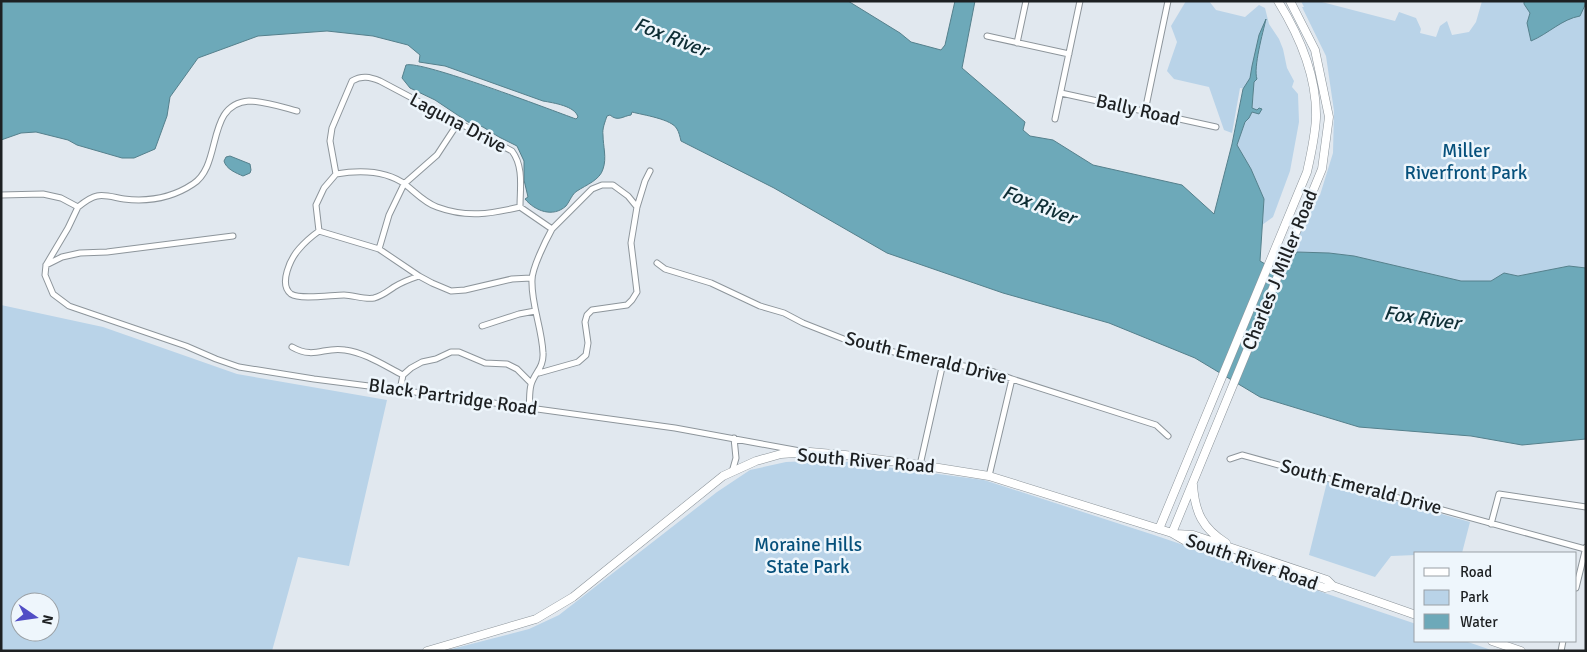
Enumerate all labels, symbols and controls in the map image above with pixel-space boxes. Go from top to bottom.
water label: Fox River [631,12,714,63]
street label: Laguna Drive [405,87,511,159]
street label: Bally Road [1094,89,1182,131]
park label: Miller Riverfront Park [1405,139,1528,185]
water label: Fox River [999,180,1082,231]
street label: Charles J Miller Road [1237,186,1323,354]
water label: Fox River [1382,300,1464,336]
street label: South Emerald Drive [843,326,1009,390]
street label: Black Partridge Road [367,373,539,421]
street label: South River Road [796,443,936,479]
street label: South Emerald Drive [1278,454,1444,520]
street label: South River Road [1183,528,1321,596]
park label: Moraine Hills State Park [754,533,862,579]
legend [1414,552,1577,642]
text: Road [1460,563,1492,581]
text: Park [1460,588,1489,606]
north arrow [10,592,60,642]
text: N [38,613,57,626]
text: Water [1460,613,1498,631]

